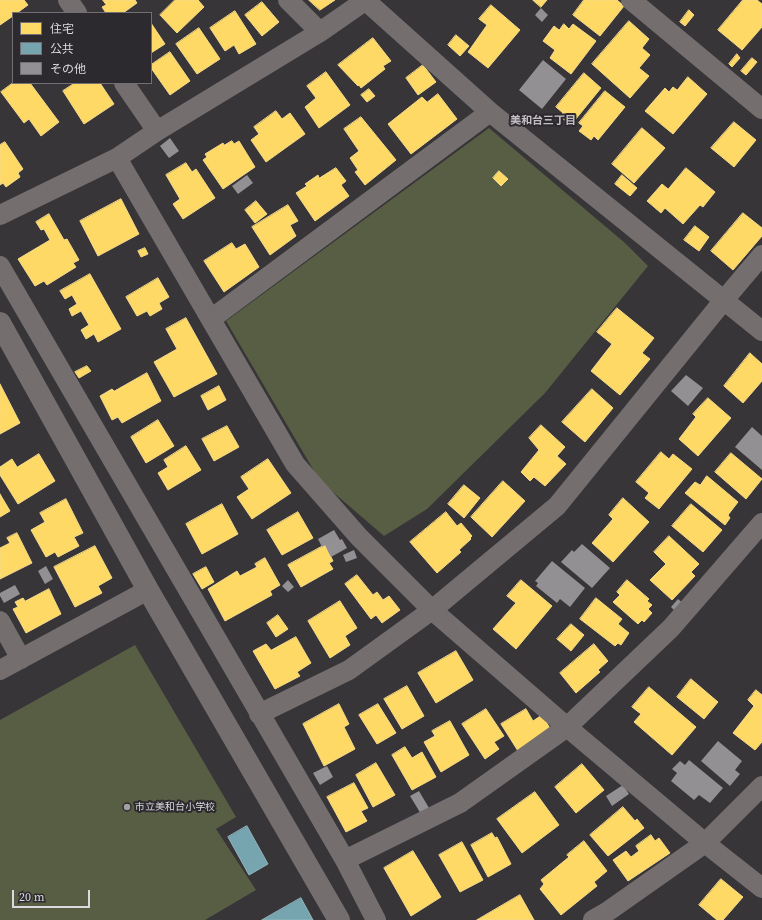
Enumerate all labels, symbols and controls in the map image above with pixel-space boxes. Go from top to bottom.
legend [12,12,152,84]
text: 住宅 [50,21,74,37]
text: 公共 [50,41,74,57]
text: その他 [50,61,86,77]
district label: 美和台三丁目 [510,114,576,128]
place label: 市立美和台小学校 [135,801,215,813]
marker: 市立美和台小学校 [122,802,132,812]
scale bar [14,882,92,908]
text: 20 m [19,889,45,905]

